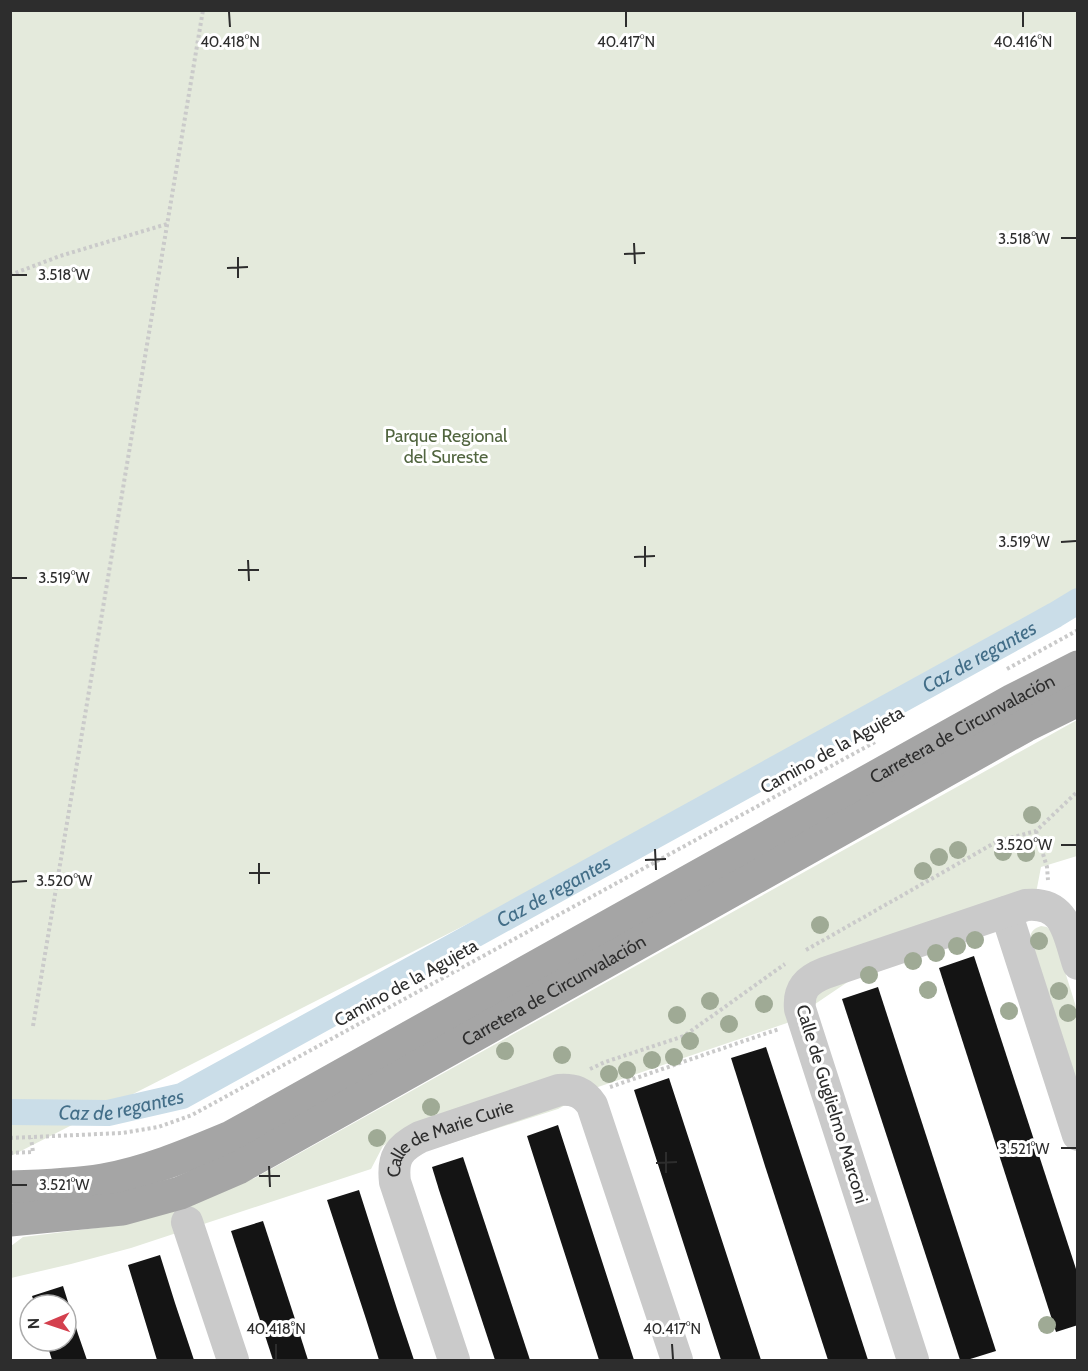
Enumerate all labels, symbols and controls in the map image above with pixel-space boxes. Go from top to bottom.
text: 40.418°N [200,33,260,51]
text: 40.417°N [597,33,655,51]
text: 40.416°N [994,33,1052,51]
text: 3.518°W [998,230,1051,248]
text: 3.518°W [38,266,91,284]
park label: Parque Regional del Sureste [385,425,508,468]
text: 3.519°W [998,533,1050,551]
text: 3.519°W [38,569,90,587]
water label: Caz de regantes [918,616,1041,698]
street label: Carretera de Circunvalación [866,670,1058,789]
street label: Camino de la Agujeta [756,701,908,799]
text: 3.520°W [996,836,1053,854]
water label: Caz de regantes [492,850,615,932]
text: 3.520°W [36,872,93,890]
street label: Carretera de Circunvalación [458,930,650,1051]
street label: Camino de la Agujeta [330,934,482,1032]
street label: Calle de Guglielmo Marconi [791,1002,873,1206]
water label: Caz de regantes [58,1084,186,1126]
street label: Calle de Marie Curie [383,1095,516,1177]
text: 3.521°W [999,1140,1050,1158]
text: 3.521°W [39,1176,90,1194]
north arrow [18,1293,78,1353]
text: N [24,1318,43,1329]
text: 40.418°N [246,1320,306,1338]
text: 40.417°N [643,1320,701,1338]

